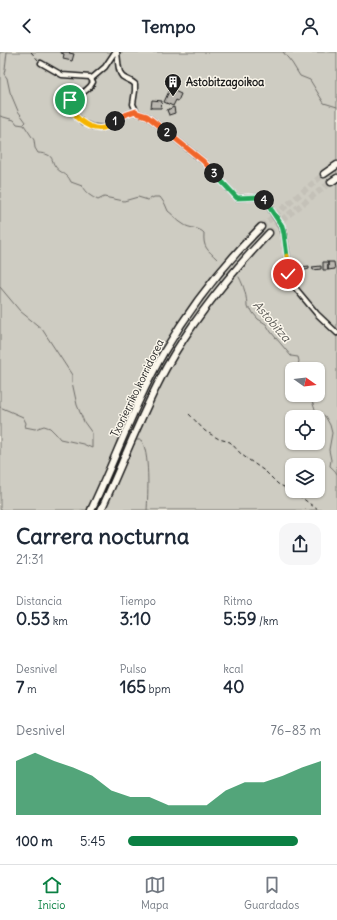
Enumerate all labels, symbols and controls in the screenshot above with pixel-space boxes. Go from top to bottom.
icon: back [16,15,38,37]
text: Tempo [141,15,196,38]
icon: person [299,15,321,37]
building icon: Astobitzagoikoa [163,72,183,97]
place label: Astobitzagoikoa [186,75,265,90]
pin [53,83,87,117]
icon: arrive [59,89,81,111]
pin: 1 [105,111,125,131]
text: 1 [113,114,117,128]
pin: 2 [157,122,177,142]
text: 2 [164,125,170,139]
pin: 3 [204,163,224,183]
text: 3 [211,166,217,180]
pin: 4 [254,190,274,210]
text: 4 [261,193,267,207]
pin [271,257,305,291]
icon: check [277,263,299,285]
water label: Astobitza [250,297,295,346]
street label: Txorierriko korridorea [107,337,167,439]
north arrow [285,362,325,402]
map controls [285,362,325,498]
button: locate [285,410,325,450]
button: layers [285,458,325,498]
text: Carrera nocturna [16,522,189,550]
button: share [279,523,321,565]
text: 21:31 [16,551,44,568]
text: Distancia [16,594,62,608]
text: Tiempo [120,594,156,608]
text: Ritmo [223,594,252,608]
text: 0.53 [16,608,50,630]
text: 3:10 [120,608,151,630]
text: 5:59 [223,608,257,630]
text: km [50,614,68,628]
text: /km [257,614,278,628]
text: Desnivel [16,662,57,676]
text: Pulso [120,662,146,676]
text: kcal [223,662,243,676]
text: 7 [16,676,24,698]
text: 165 [120,676,146,698]
text: 40 [223,676,244,698]
text: m [24,682,37,696]
text: bpm [146,682,171,696]
text: Desnivel [16,722,65,739]
text: 76–83 m [271,722,321,739]
text: 100 m [16,833,53,850]
text: 5:45 [80,833,105,850]
tab: Inicio [38,874,65,912]
tab: Mapa [141,874,169,912]
tab: Guardados [244,874,299,912]

